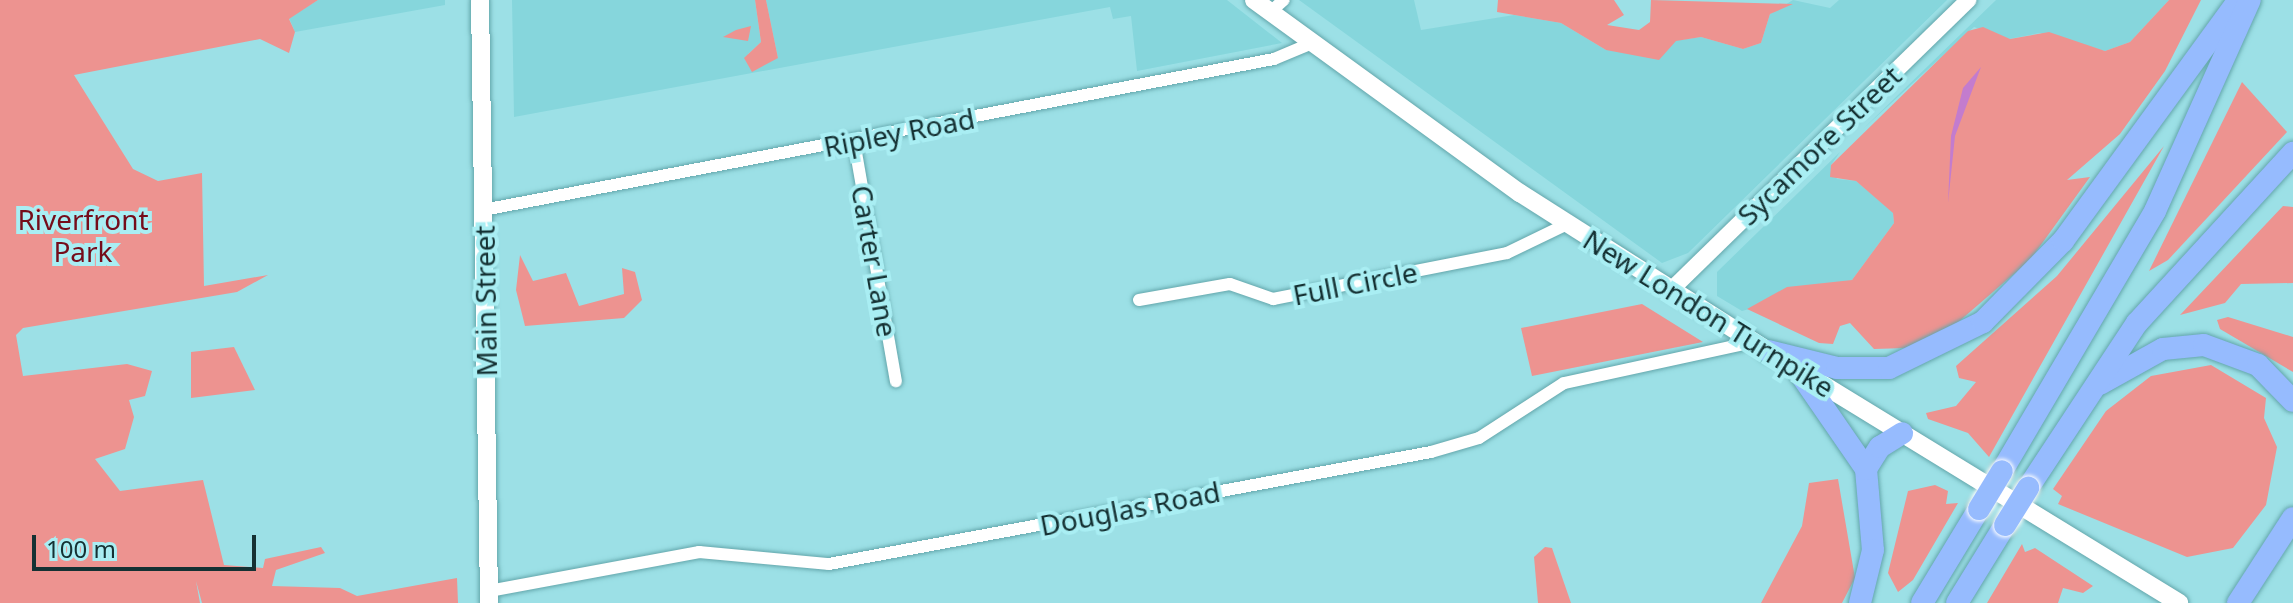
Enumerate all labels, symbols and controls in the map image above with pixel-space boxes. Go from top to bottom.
street label: Sycamore Street [1730,59,1908,231]
street label: Ripley Road [821,101,977,163]
street label: Carter Lane [845,183,905,339]
park label: Riverfront Park [17,202,149,268]
street label: New London Turnpike [1578,222,1840,404]
street label: Main Street [467,225,503,377]
street label: Full Circle [1290,254,1420,312]
street label: Douglas Road [1037,474,1223,542]
scale bar [36,519,260,569]
text: 100 m [46,532,116,565]

